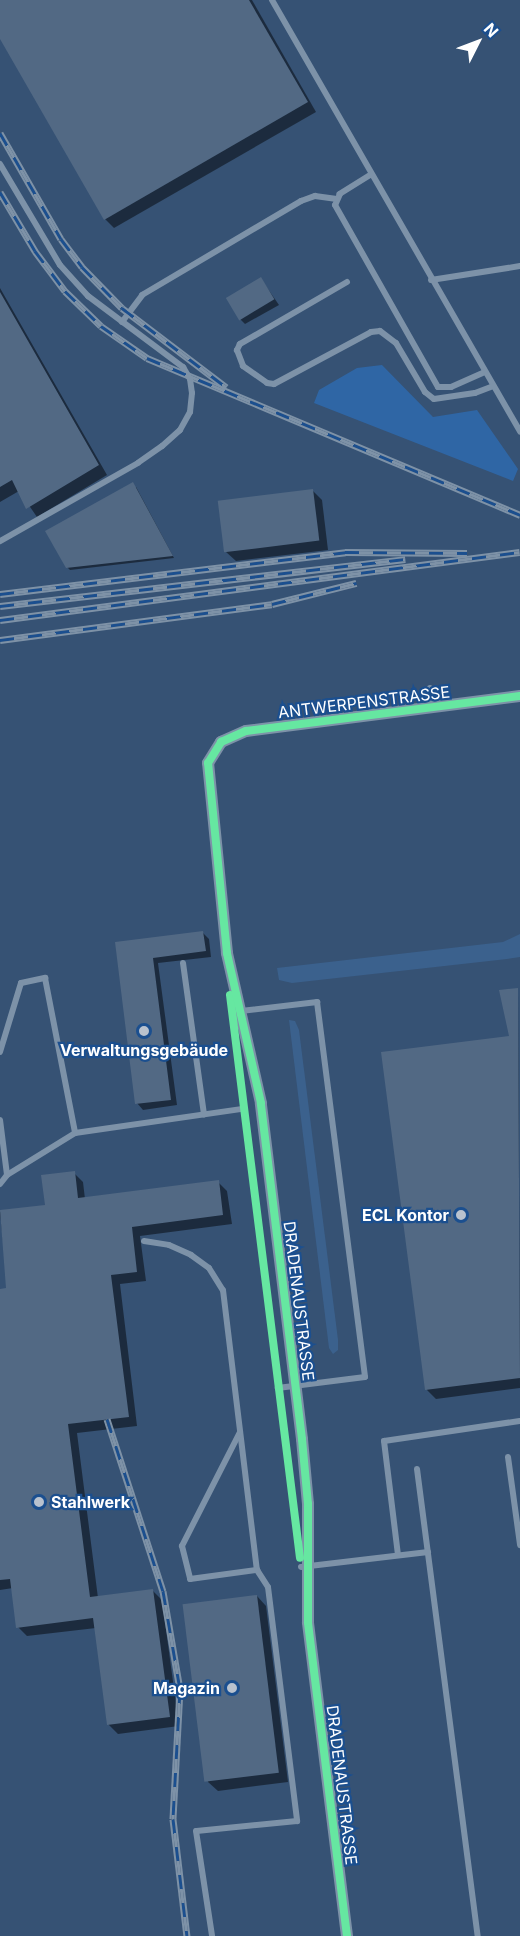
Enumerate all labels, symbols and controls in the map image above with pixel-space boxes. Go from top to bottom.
north arrow [448,12,508,72]
text: N [480,19,503,41]
street label: ANTWERPENSTRASSE [277,682,451,722]
marker: Verwaltungsgebäude [137,1024,151,1038]
place label: Verwaltungsgebäude [60,1040,228,1060]
place label: ECL Kontor [362,1205,449,1225]
marker: ECL Kontor [454,1208,468,1222]
street label: DRADENAUSTRASSE [280,1220,318,1382]
place label: Stahlwerk [51,1492,130,1512]
marker: Stahlwerk [32,1495,46,1509]
place label: Magazin [153,1678,220,1698]
marker: Magazin [225,1681,239,1695]
street label: DRADENAUSTRASSE [323,1704,361,1866]

